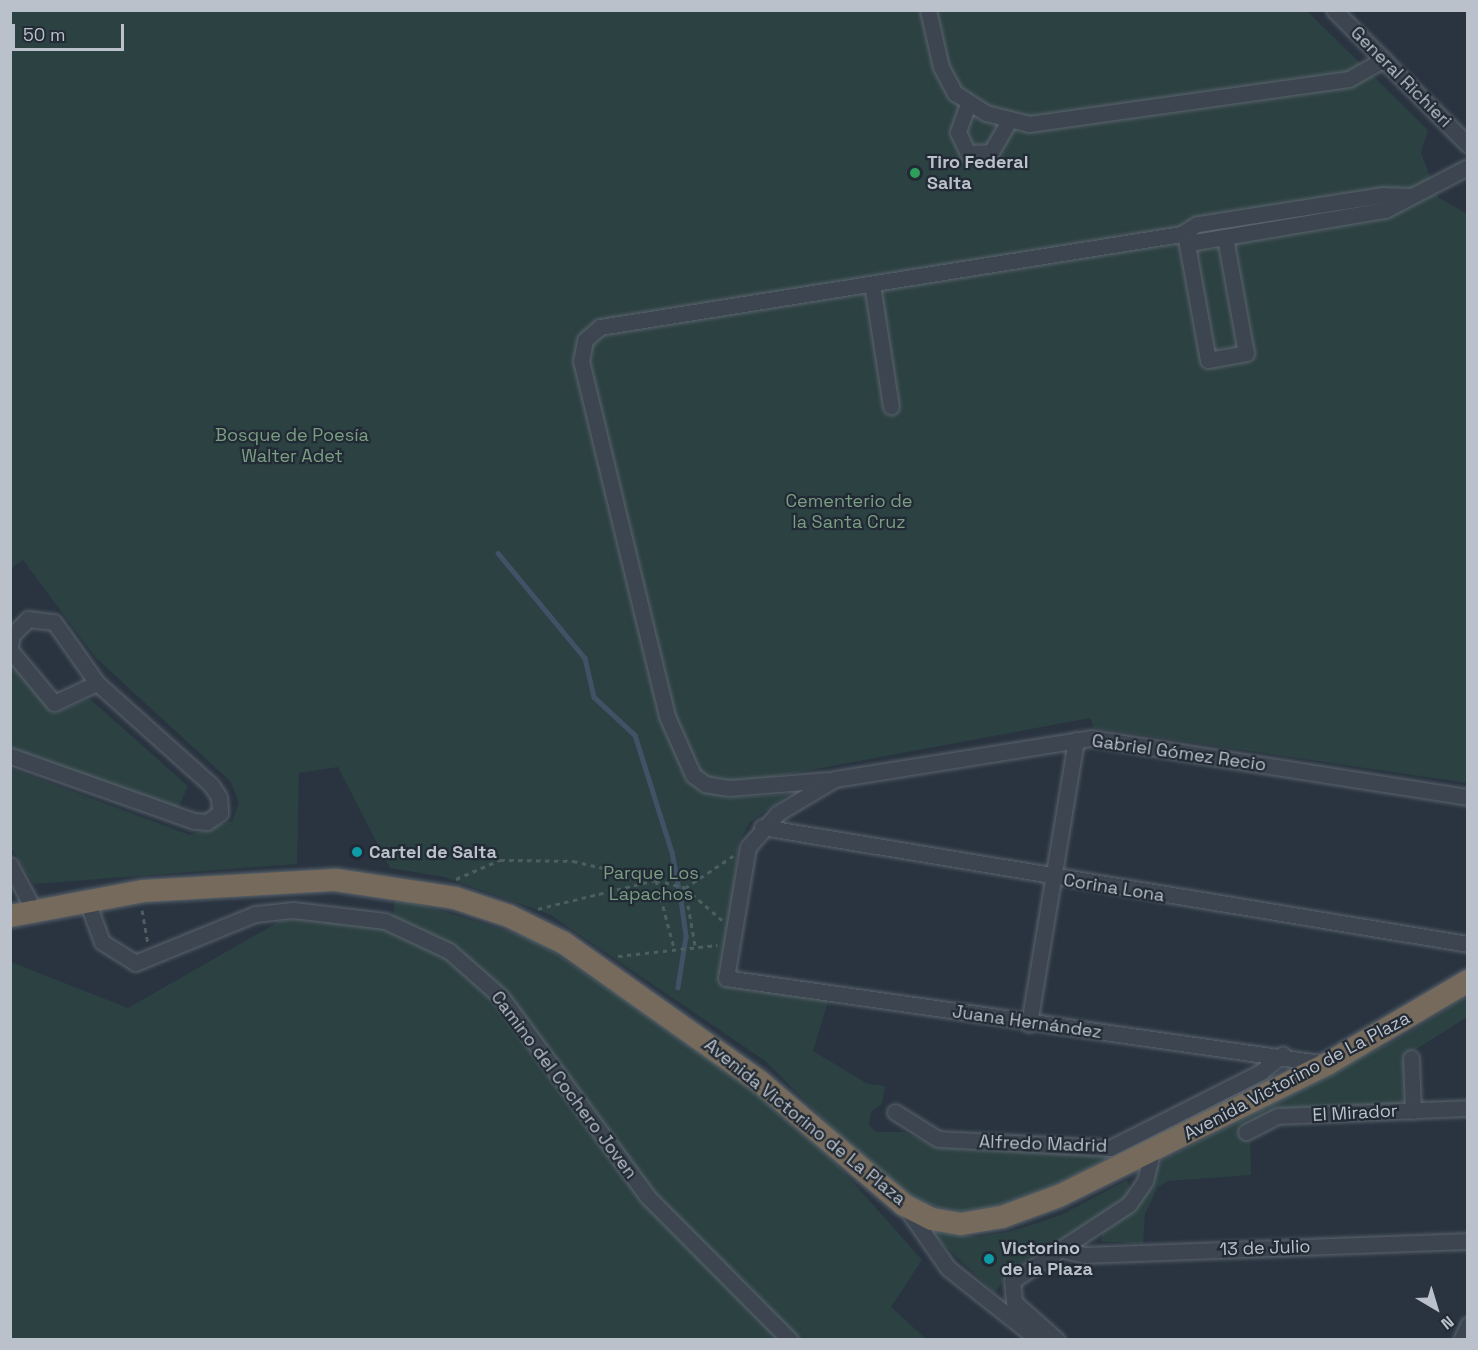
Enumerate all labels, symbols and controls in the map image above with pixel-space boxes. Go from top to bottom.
scale bar [15,12,128,50]
street label: General Richieri [1346,22,1456,132]
text: 50 m [23,23,65,46]
place label: Tiro Federal Salta [927,152,1028,195]
marker: Tiro Federal Salta [908,166,922,180]
park label: Bosque de Poesía Walter Adet [215,425,369,468]
park label: Cementerio de la Santa Cruz [786,491,912,534]
street label: Gabriel Gómez Recio [1090,730,1268,776]
place label: Cartel de Salta [369,841,497,863]
marker: Cartel de Salta [350,845,364,859]
park label: Parque Los Lapachos [603,863,699,906]
street label: Corina Lona [1062,869,1166,907]
street label: Camino del Cochero Joven [486,987,642,1183]
street label: Juana Hernández [951,1001,1103,1043]
street label: Avenida Victorino de La Plaza [1180,1007,1414,1145]
street label: Avenida Victorino de La Plaza [700,1034,910,1210]
street label: El Mirador [1312,1100,1398,1126]
street label: Alfredo Madrid [979,1131,1107,1157]
street label: 13 de Julio [1219,1236,1311,1260]
place label: Victorino de la Plaza [1001,1238,1093,1280]
marker: Victorino de la Plaza [982,1252,996,1266]
north arrow [1406,1278,1466,1338]
text: N [1437,1311,1458,1334]

